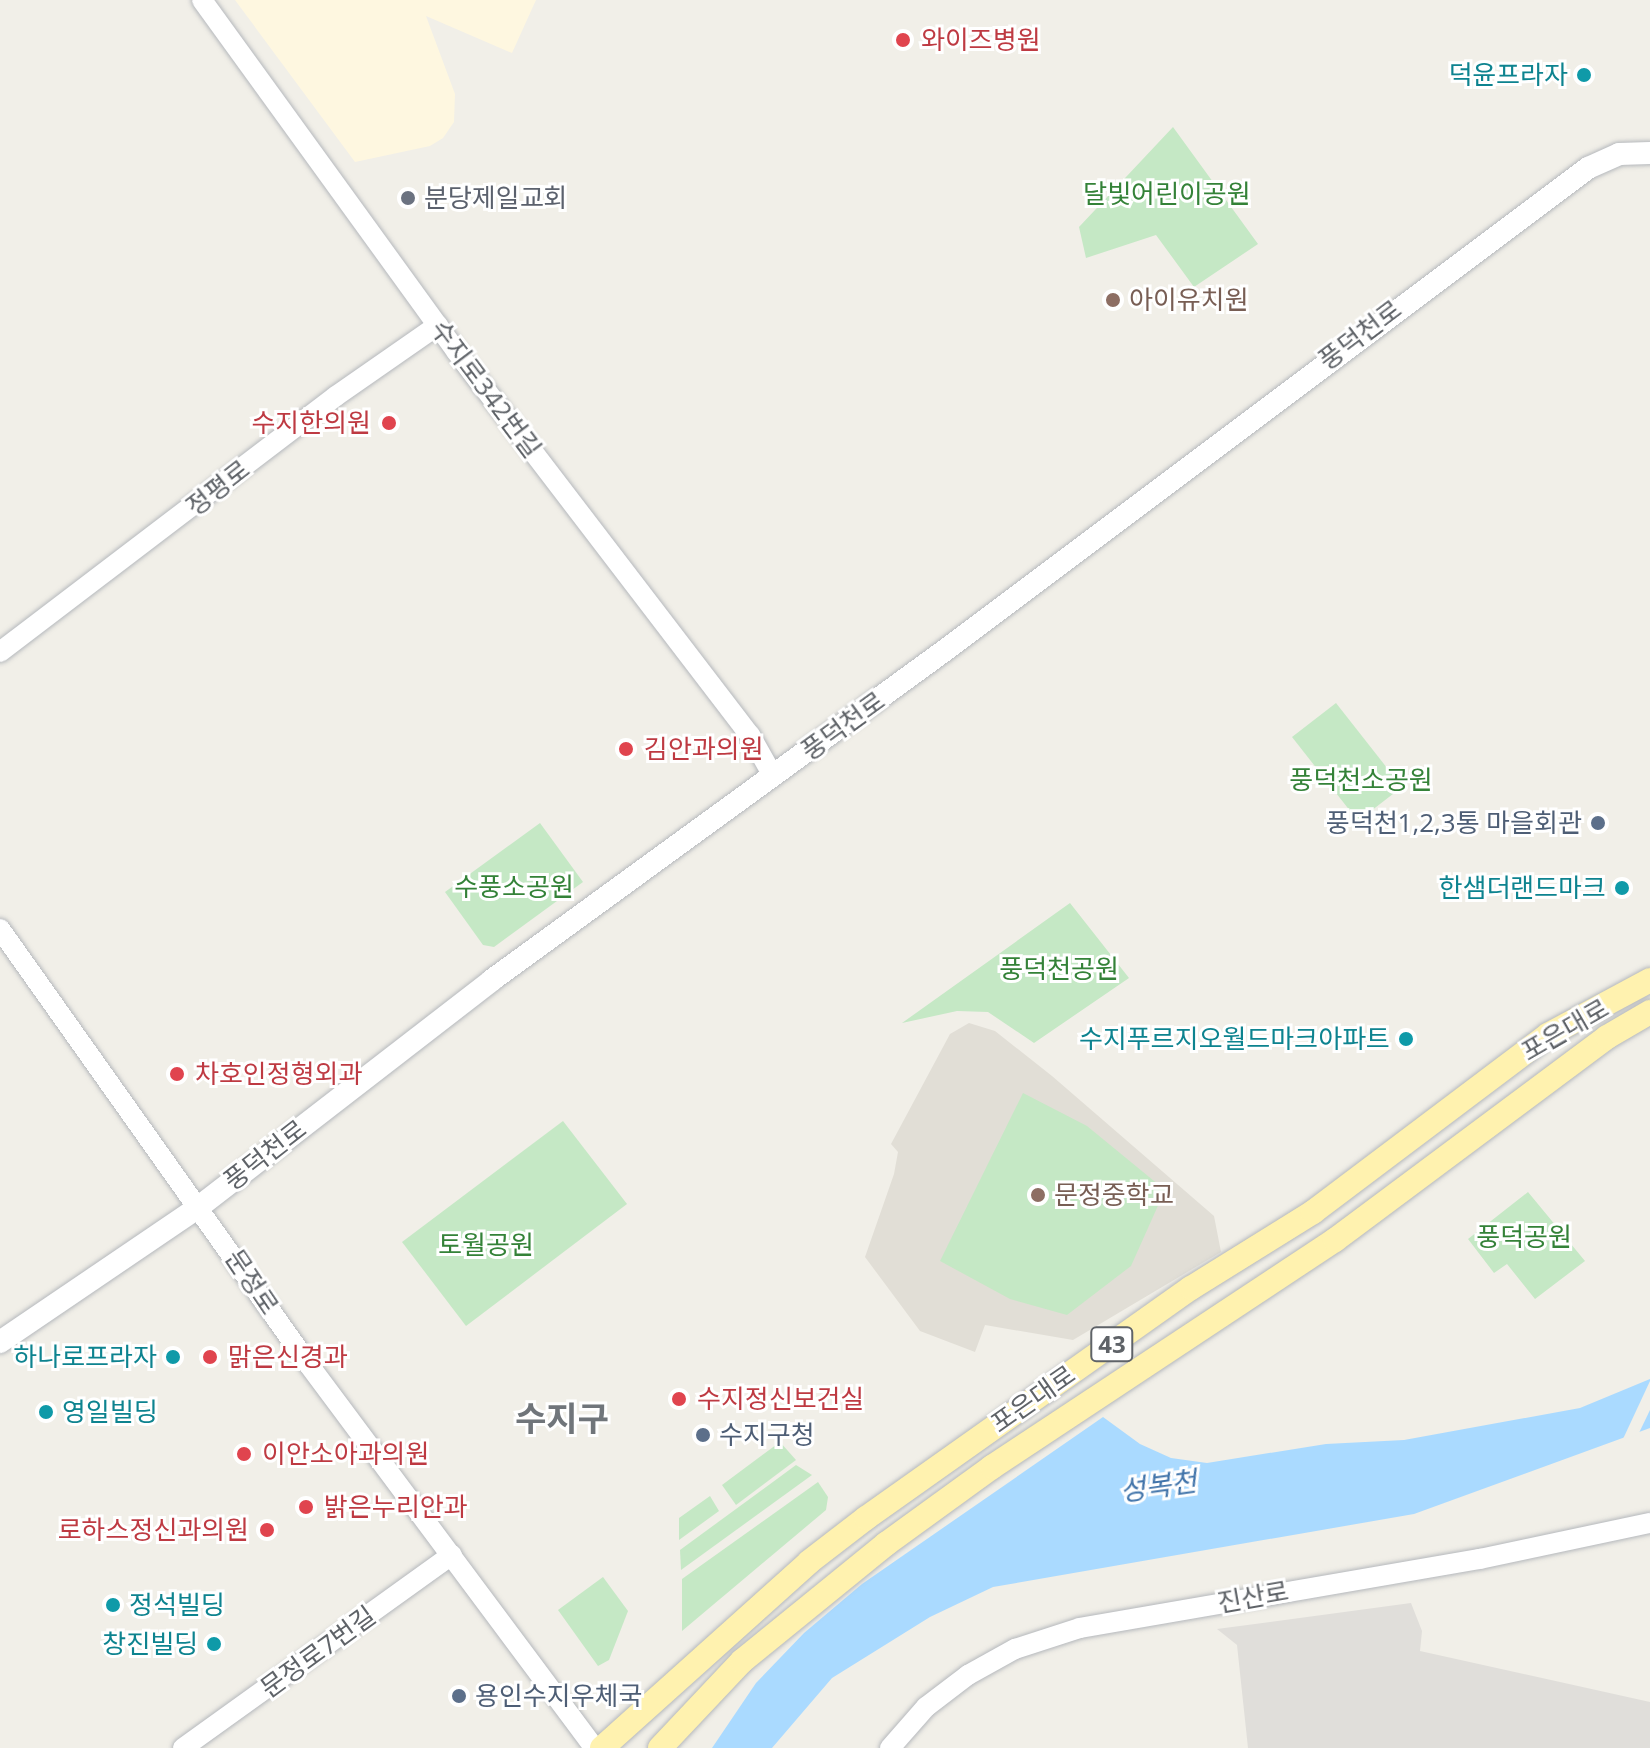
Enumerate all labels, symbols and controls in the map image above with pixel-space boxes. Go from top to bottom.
place label: 와이즈병원 [921,24,1041,56]
marker: 와이즈병원 [892,29,914,51]
place label: 덕윤프라자 [1448,59,1568,91]
marker: 덕윤프라자 [1575,66,1593,84]
park label: 달빛어린이공원 [1083,178,1251,210]
place label: 분당제일교회 [424,182,568,214]
marker: 분당제일교회 [399,189,417,207]
place label: 아이유치원 [1129,284,1249,316]
marker: 아이유치원 [1104,291,1122,309]
street label: 풍덕천로 [1312,294,1408,376]
street label: 수지로342번길 [424,314,548,464]
place label: 수지한의원 [251,407,371,439]
marker: 수지한의원 [378,412,400,434]
street label: 정평로 [180,454,256,522]
street label: 풍덕천로 [795,685,891,767]
place label: 김안과의원 [644,733,764,765]
marker: 김안과의원 [615,738,637,760]
park label: 풍덕천소공원 [1289,764,1433,796]
place label: 풍덕천1,2,3통 마을회관 [1326,807,1582,839]
marker: 풍덕천1,2,3통 마을회관 [1589,814,1607,832]
park label: 수풍소공원 [454,871,574,903]
place label: 한샘더랜드마크 [1439,872,1606,904]
marker: 한샘더랜드마크 [1613,879,1631,897]
park label: 풍덕천공원 [999,953,1119,985]
street label: 포은대로 [1516,993,1614,1067]
place label: 수지푸르지오월드마크아파트 [1079,1023,1390,1055]
marker: 수지푸르지오월드마크아파트 [1397,1030,1415,1048]
place label: 차호인정형외과 [195,1058,362,1090]
marker: 차호인정형외과 [166,1063,188,1085]
street label: 풍덕천로 [218,1113,312,1197]
place label: 문정중학교 [1054,1179,1174,1211]
marker: 문정중학교 [1029,1186,1047,1204]
park label: 풍덕공원 [1476,1221,1572,1253]
park label: 토월공원 [438,1229,534,1261]
street label: 문정로 [219,1244,285,1320]
road number: 43 [1090,1324,1134,1364]
place label: 하나로프라자 [13,1341,157,1373]
place label: 맑은신경과 [228,1341,348,1373]
marker: 맑은신경과 [199,1346,221,1368]
marker: 하나로프라자 [164,1348,182,1366]
street label: 포은대로 [985,1359,1081,1439]
place label: 수지정신보건실 [697,1383,864,1415]
marker: 수지정신보건실 [668,1388,690,1410]
place label: 영일빌딩 [62,1396,158,1428]
district label: 수지구 [515,1399,609,1439]
marker: 영일빌딩 [37,1403,55,1421]
place label: 수지구청 [719,1419,815,1451]
marker: 수지구청 [694,1426,712,1444]
place label: 이안소아과의원 [262,1438,429,1470]
marker: 이안소아과의원 [233,1443,255,1465]
water label: 성복천 [1117,1463,1199,1507]
place label: 밝은누리안과 [324,1491,468,1523]
marker: 밝은누리안과 [295,1496,317,1518]
place label: 로하스정신과의원 [58,1514,249,1546]
marker: 로하스정신과의원 [256,1519,278,1541]
street label: 진산로 [1215,1575,1291,1619]
place label: 정석빌딩 [129,1589,225,1621]
marker: 정석빌딩 [104,1596,122,1614]
street label: 문정로7번길 [254,1600,382,1704]
place label: 창진빌딩 [102,1628,198,1660]
marker: 창진빌딩 [205,1635,223,1653]
place label: 용인수지우체국 [475,1680,642,1712]
marker: 용인수지우체국 [450,1687,468,1705]

